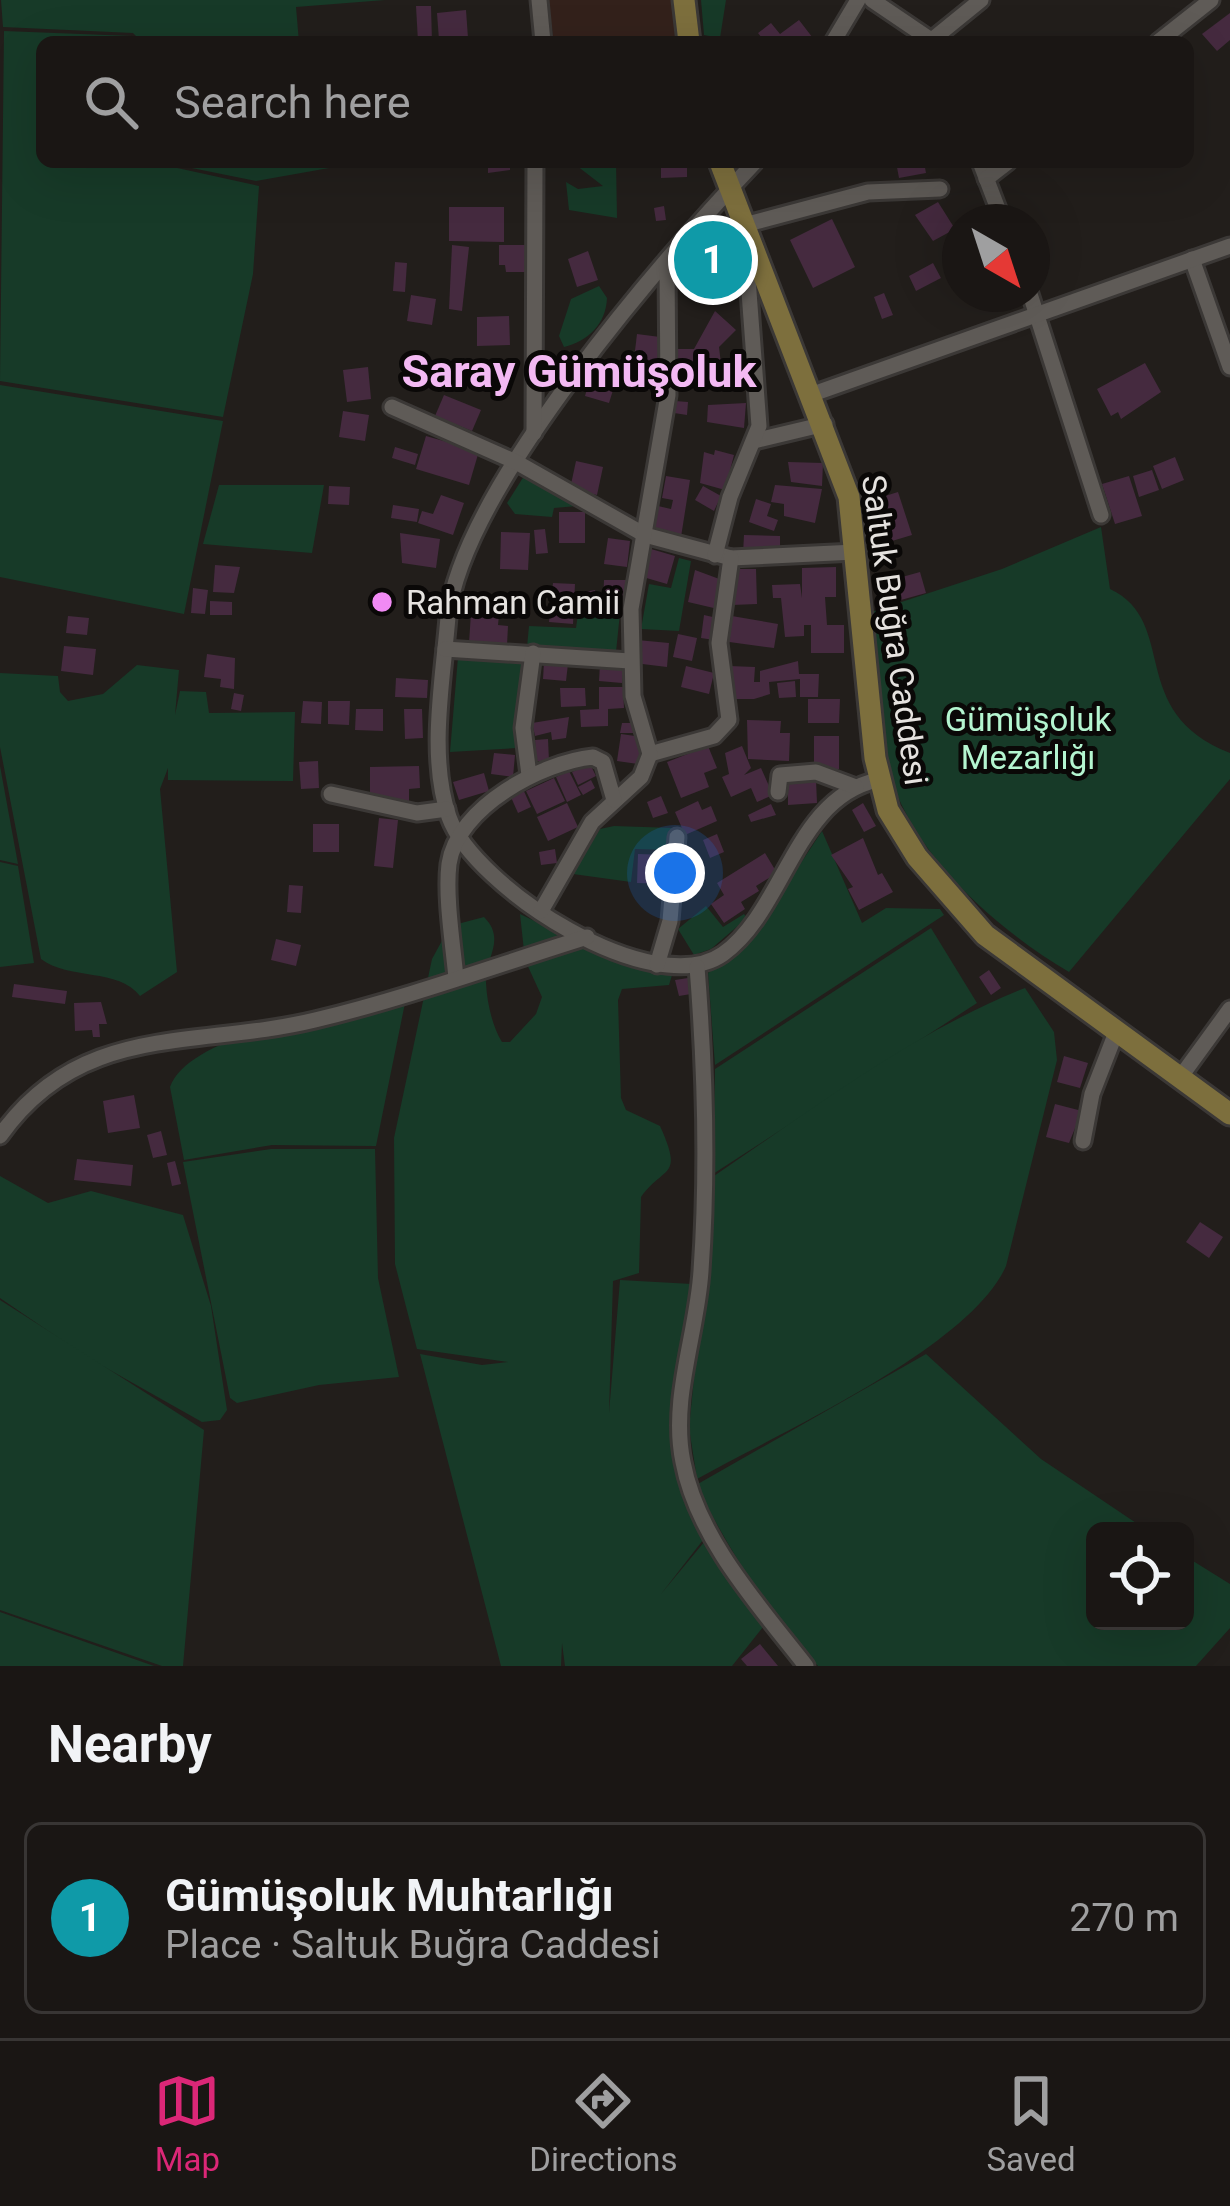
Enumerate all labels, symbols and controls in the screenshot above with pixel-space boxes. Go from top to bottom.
search box [36,36,1194,168]
icon: search [78,69,144,135]
text: Search here [174,76,411,129]
north arrow [942,204,1050,312]
pin: 1 [674,215,752,305]
district label: Saray Gümüşoluk [402,345,757,398]
street label: Saltuk Buğra Caddesi [854,472,936,788]
place label: Rahman Camii [406,583,620,622]
marker: Rahman Camii [369,589,395,615]
park label: Gümüşoluk Mezarlığı [945,700,1112,777]
your location [645,843,705,903]
map controls [1086,1522,1194,1630]
button: locate [1086,1522,1194,1630]
text: Nearby [48,1715,212,1774]
text: Gümüşoluk Muhtarlığı [165,1869,614,1922]
text: 1 [79,1895,101,1941]
text: 270 m [1069,1895,1179,1941]
text: Place · Saltuk Buğra Caddesi [165,1922,660,1968]
tab: Map [154,2068,220,2179]
tab: Directions [529,2068,678,2179]
tab: Saved [986,2068,1076,2179]

